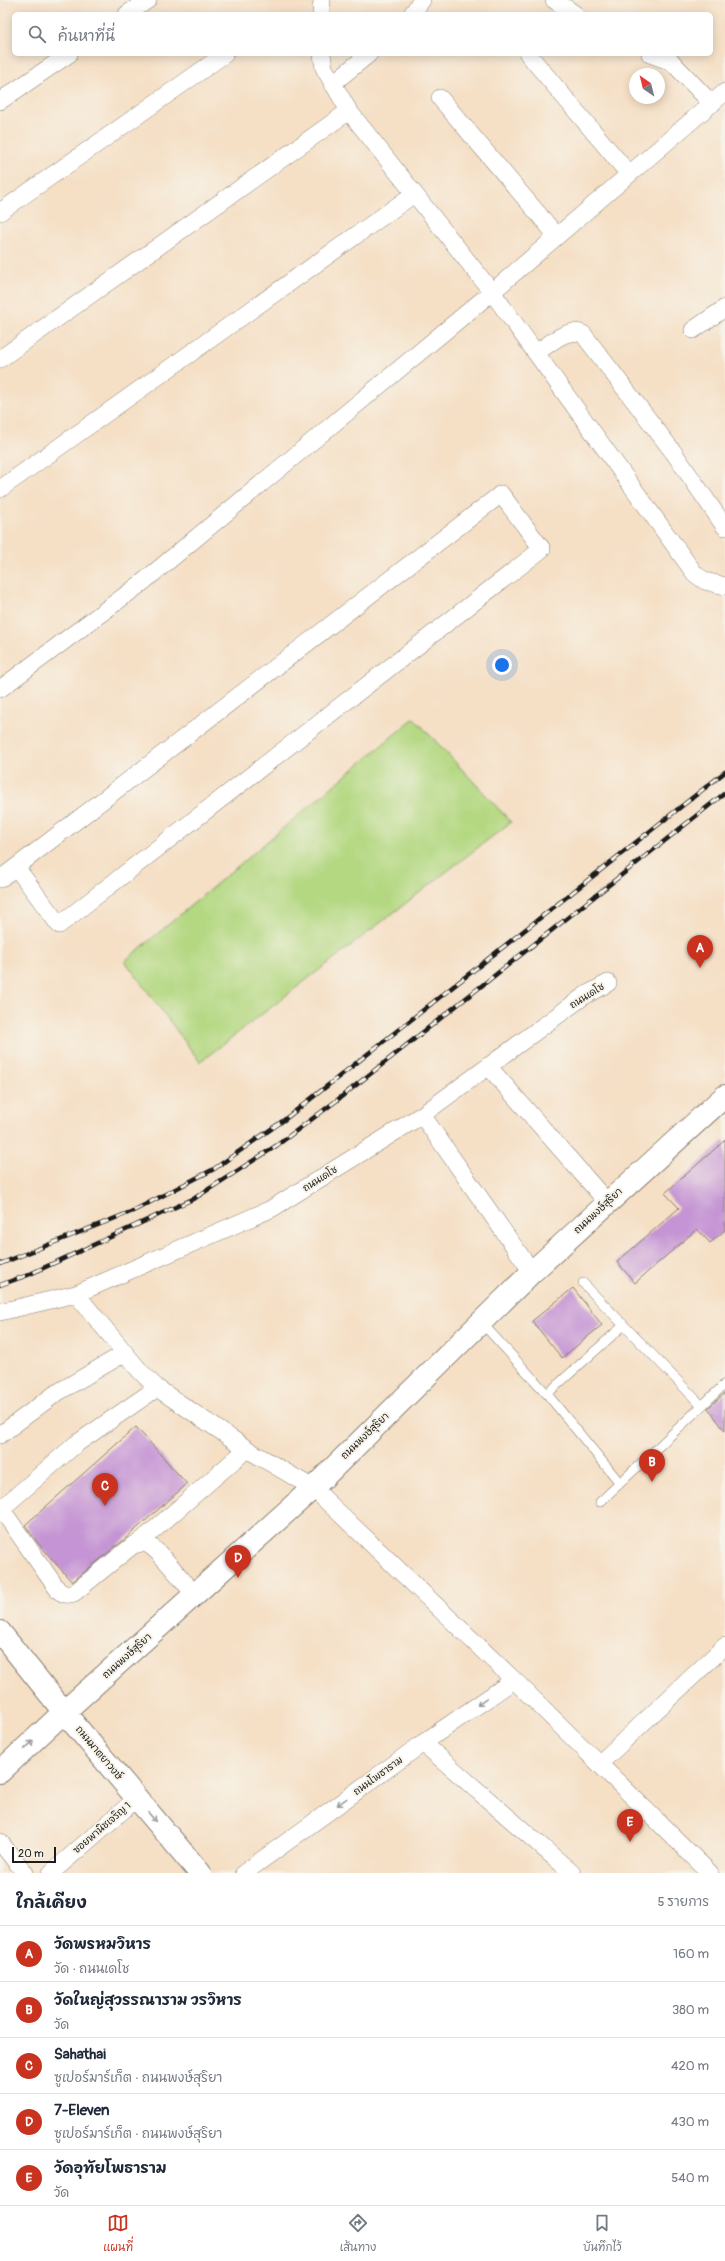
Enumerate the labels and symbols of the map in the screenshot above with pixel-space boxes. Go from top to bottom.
north arrow [629,68,665,104]
your location [492,655,512,675]
pin: A [687,935,713,968]
street label: ถนนเดโช [567,980,607,1011]
street label: ถนนเดโช [300,1163,340,1194]
street label: ถนนพงษ์สุริยา [570,1184,626,1238]
street label: ถนนพงษ์สุริยา [337,1409,393,1463]
pin: B [639,1449,665,1482]
pin: C [92,1473,118,1506]
pin: D [225,1545,251,1578]
street label: ถนนพงษ์สุริยา [99,1629,155,1683]
one-way arrow [477,1698,488,1706]
street label: ถนนมาตยาวงษ์ [73,1722,127,1783]
one-way arrow [23,1741,34,1750]
street label: ถนนโพธาราม [350,1753,405,1798]
one-way arrow [337,1798,348,1806]
street label: ซอยพานิชเจริญ 1 [70,1799,133,1856]
pin: E [617,1809,643,1842]
one-way arrow [148,1812,157,1823]
scale bar [12,1845,56,1864]

